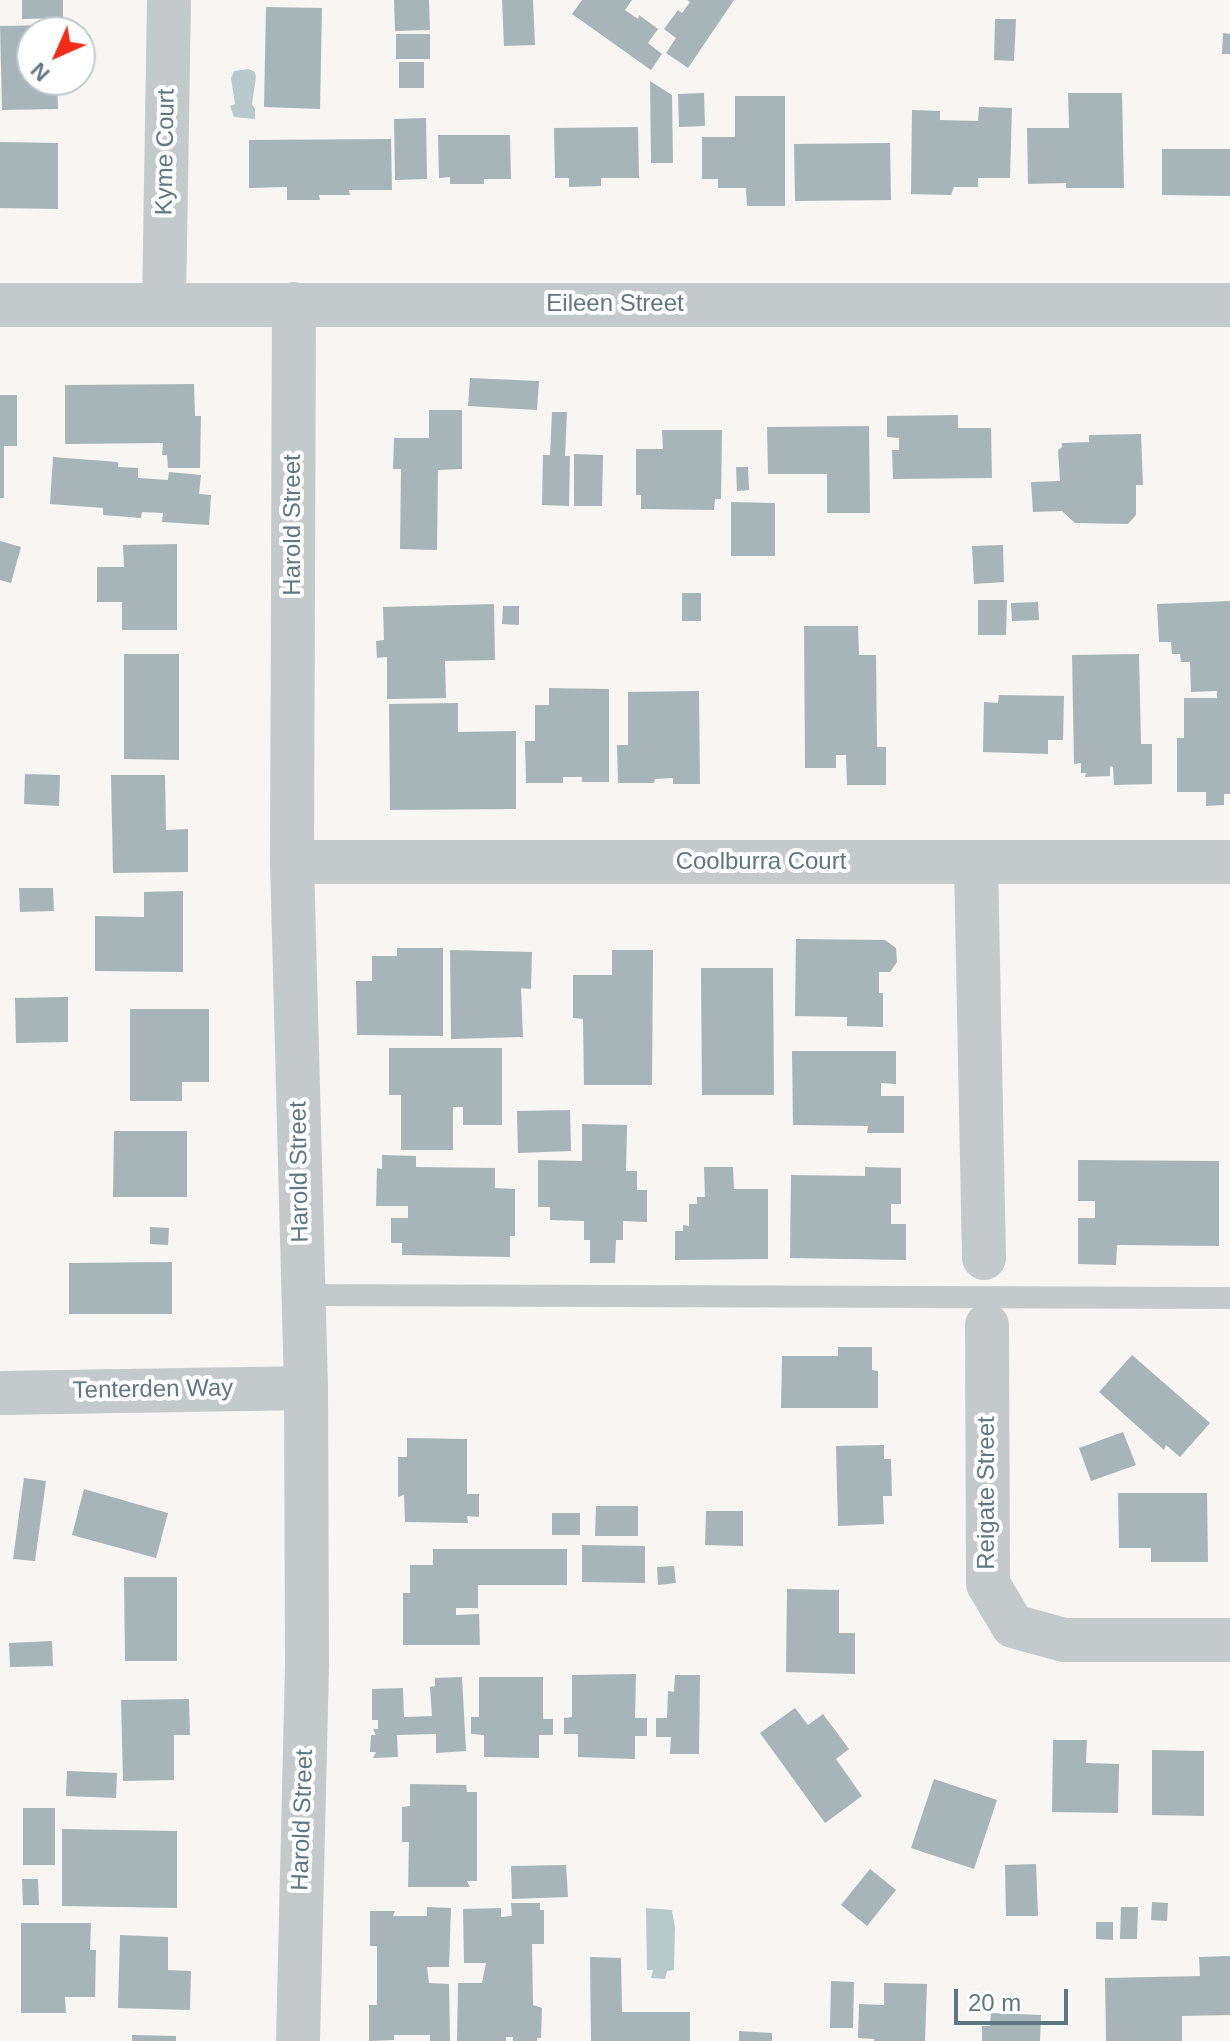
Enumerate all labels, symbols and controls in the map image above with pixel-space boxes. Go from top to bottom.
north arrow [16,16,96,96]
text: N [26,57,55,86]
street label: Kyme Court [150,88,182,216]
street label: Eileen Street [546,290,684,318]
street label: Harold Street [279,454,307,596]
street label: Coolburra Court [676,848,846,876]
street label: Harold Street [284,1101,316,1243]
street label: Tenterden Way [72,1374,234,1406]
street label: Reigate Street [973,1416,1001,1570]
street label: Harold Street [286,1749,320,1891]
scale bar [958,1973,1072,2023]
text: 20 m [968,1989,1021,2016]

